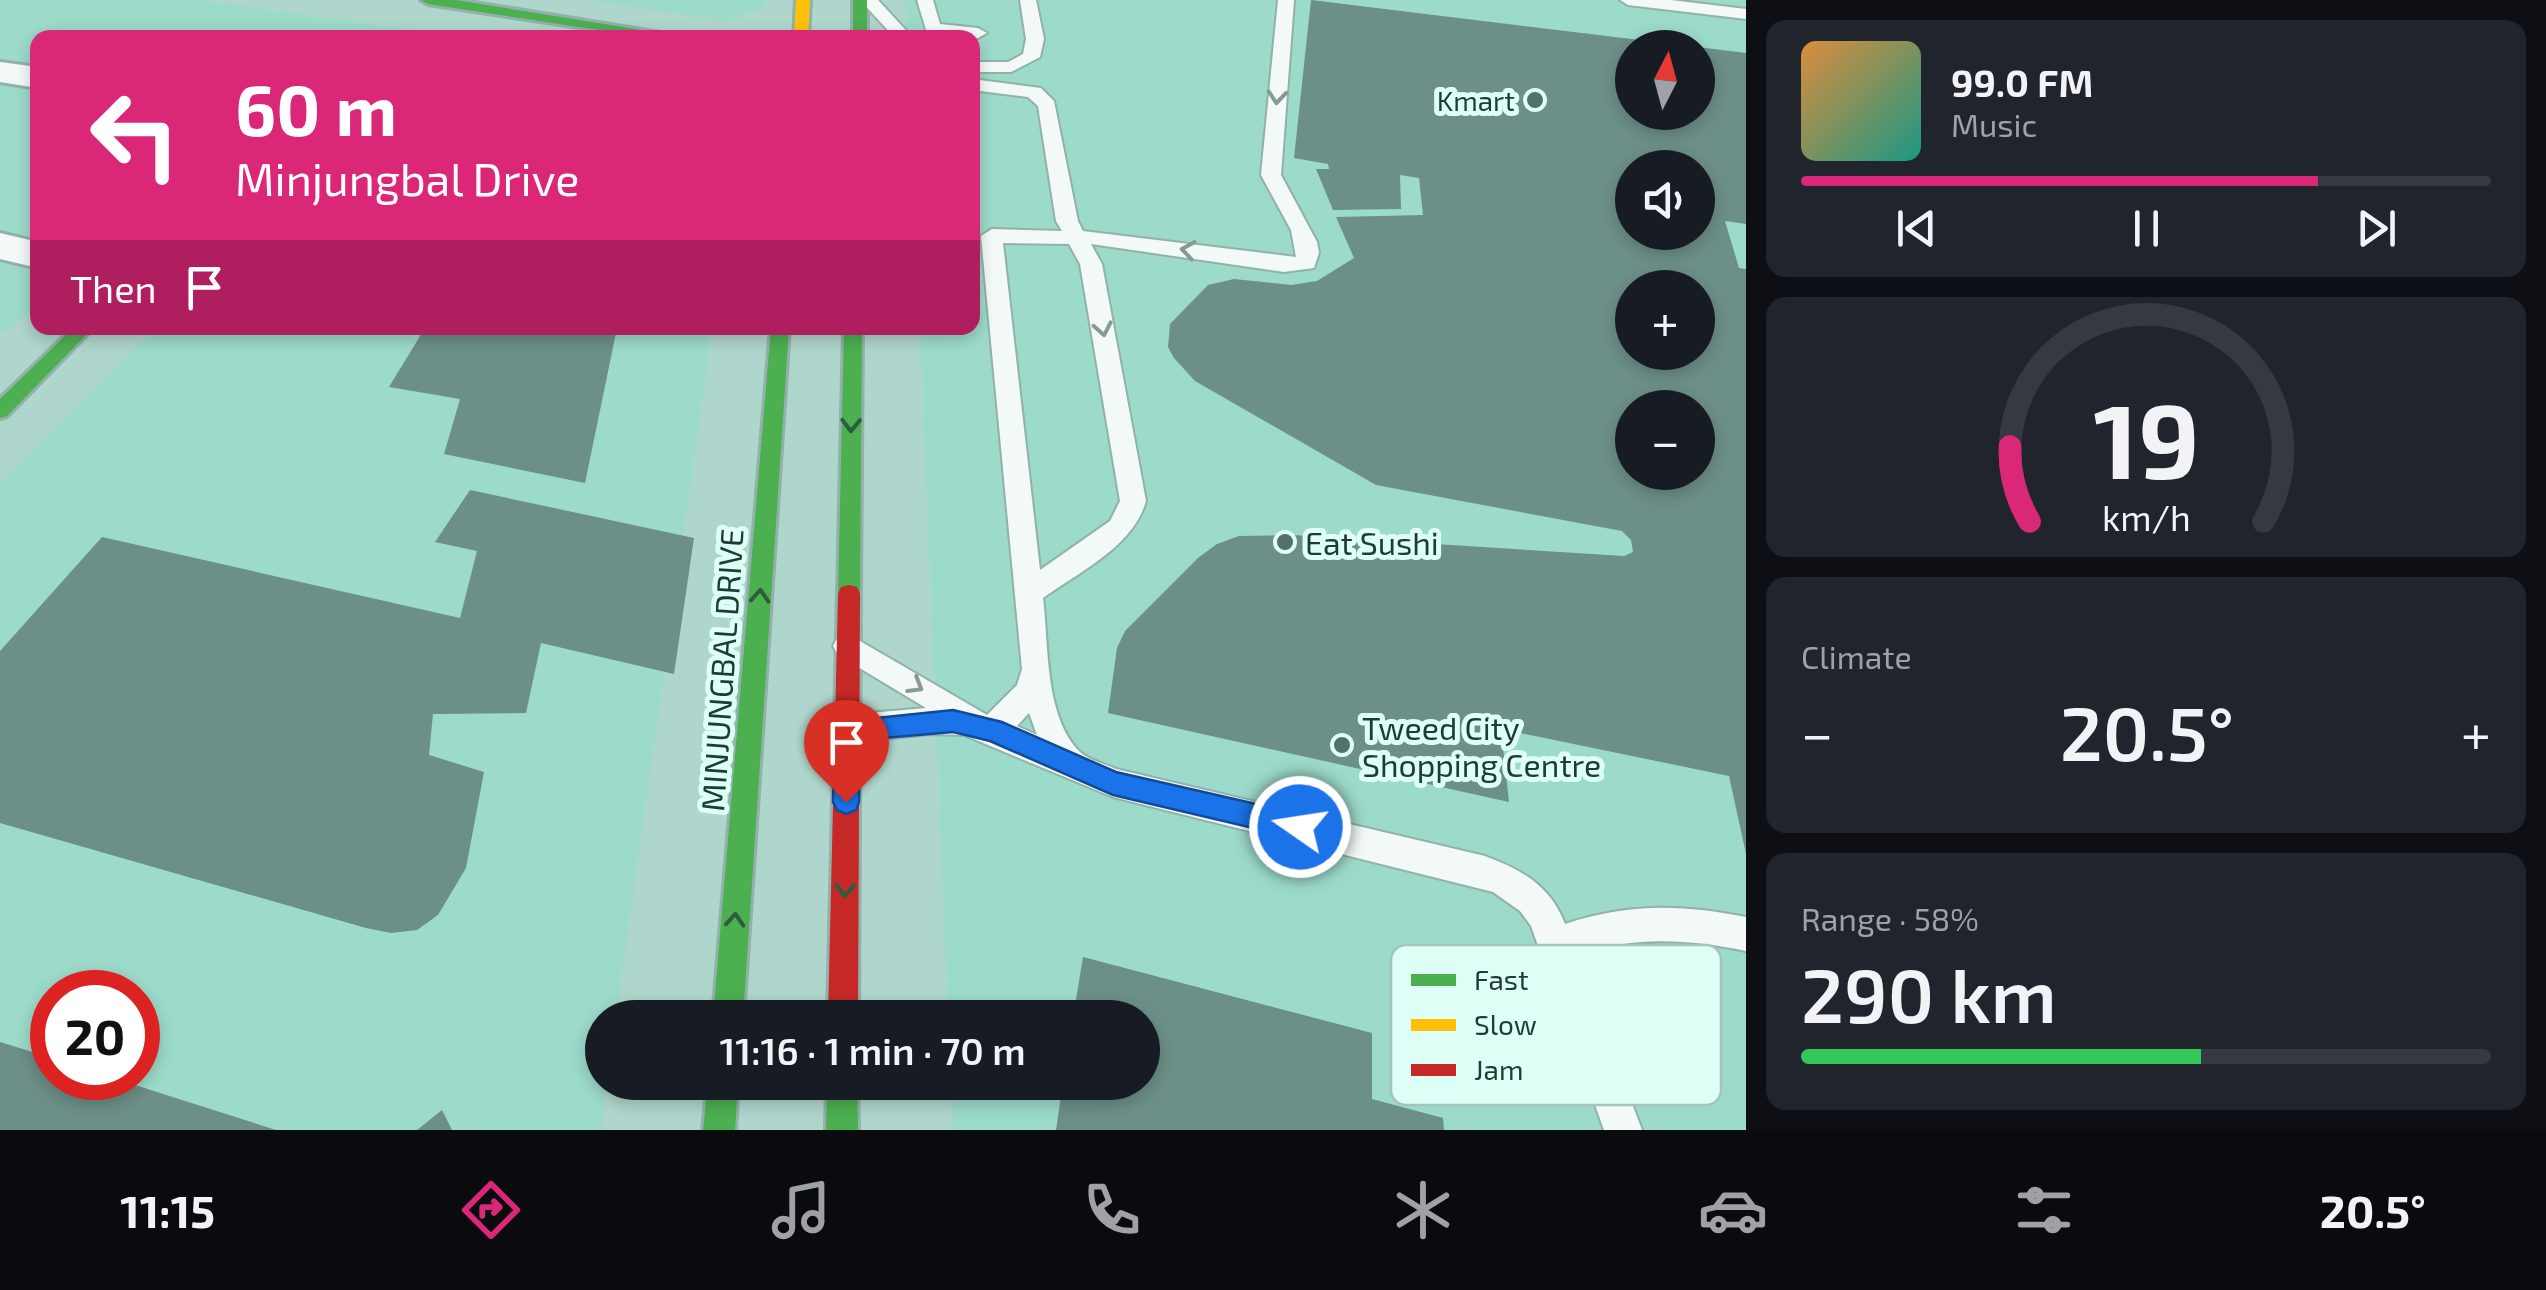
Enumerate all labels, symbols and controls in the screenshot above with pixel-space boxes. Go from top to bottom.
north arrow [1615,30,1715,130]
map controls [1615,30,1715,490]
text: 99.0 FM [1951,59,2093,105]
text: 60 m [235,66,397,150]
icon: left [70,70,200,200]
place label: Kmart [1437,83,1515,117]
one-way arrow [1266,89,1288,105]
marker: Kmart [1524,89,1546,111]
text: Music [1951,105,2037,143]
button: sound [1615,150,1715,250]
text: Minjungbal Drive [235,151,579,205]
icon: previous [1889,201,1944,256]
icon: pause [2119,201,2174,256]
icon: next [2349,201,2404,256]
one-way arrow [1180,240,1196,261]
icon: arrive [177,260,232,315]
text: Then [70,265,157,311]
button: + [1615,270,1715,370]
one-way arrow [1092,321,1113,337]
text: 19 [2093,375,2199,500]
button: − [1615,390,1715,490]
one-way arrow [840,418,862,433]
text: km/h [2102,495,2190,538]
place label: Eat Sushi [1305,523,1439,561]
street label: MINJUNGBAL DRIVE [692,527,750,813]
marker: Eat Sushi [1274,531,1296,553]
one-way arrow [748,588,770,604]
text: Climate [1801,637,1912,675]
one-way arrow [905,674,923,693]
text: 20.5° [2060,686,2234,776]
text: − [1801,699,1833,765]
text: + [2461,699,2491,765]
pin [804,700,889,803]
place label: Tweed City Shopping Centre [1362,708,1601,783]
icon: arrive [819,715,874,770]
marker: Tweed City Shopping Centre [1331,734,1353,756]
position arrow [1248,775,1352,879]
one-way arrow [834,882,856,898]
text: Range · 58% [1801,899,1979,937]
one-way arrow [724,912,745,928]
legend [1391,945,1721,1105]
text: 290 km [1801,948,2057,1038]
text: Fast [1474,962,1529,996]
speed limit sign: 20 [30,970,160,1100]
text: Slow [1474,1007,1537,1041]
text: 11:16 · 1 min · 70 m [719,1027,1026,1073]
text: Jam [1474,1052,1523,1086]
icon: directions [456,1175,526,1245]
icon: music [766,1175,836,1245]
icon: phone [1077,1175,1147,1245]
icon: climate [1388,1175,1458,1245]
icon: car [1698,1175,1768,1245]
icon: filters [2009,1175,2079,1245]
text: 11:15 [120,1183,215,1237]
text: 20.5° [2320,1183,2426,1237]

